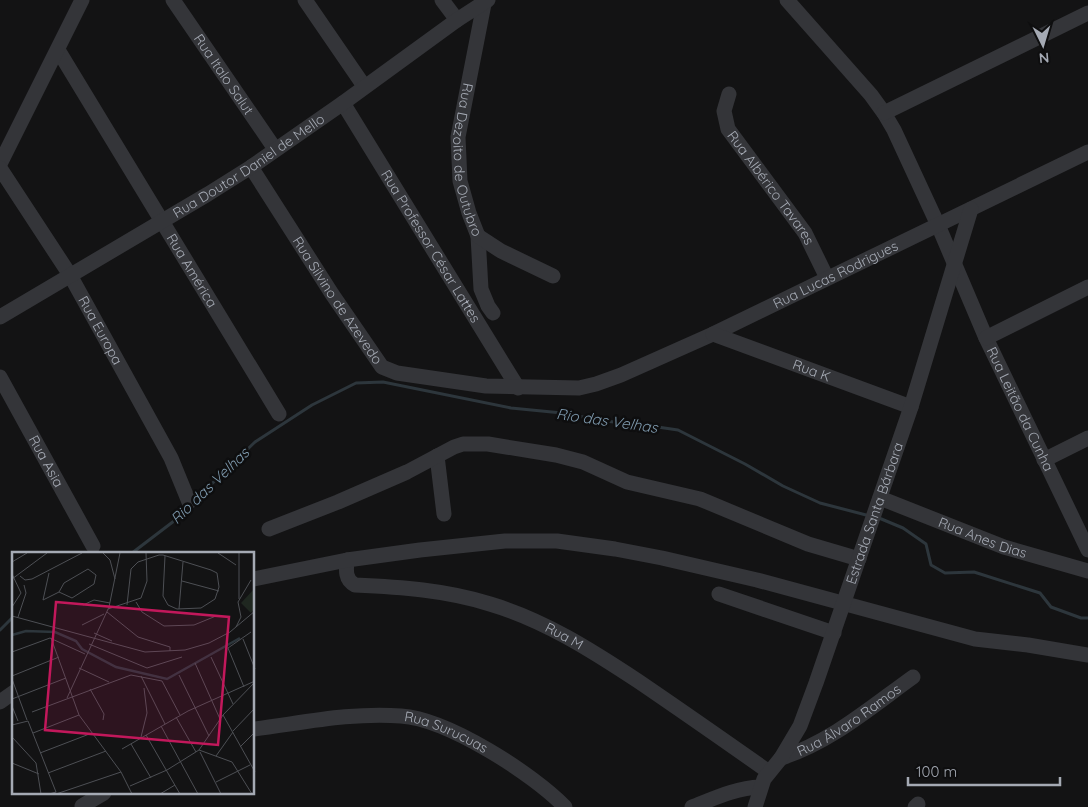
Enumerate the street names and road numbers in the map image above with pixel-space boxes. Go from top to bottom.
street label: Rua Italo Salut [190,30,258,118]
street label: Rua Dezoito de Outubro [449,82,486,239]
street label: Rua Doutor Daniel de Mello [169,110,328,222]
street label: Rua Albérico Tavares [723,127,818,248]
street label: Rua Professor César Lattes [377,166,485,326]
street label: Rua América [163,230,221,311]
street label: Rua Silvino de Azevedo [289,233,387,368]
street label: Rua Lucas Rodrigues [770,237,901,313]
street label: Rua Europa [74,293,127,368]
street label: Rua Leitão da Cunha [983,344,1058,474]
street label: Rua K [790,355,833,386]
street label: Rua Asia [25,432,68,490]
street label: Estrada Santa Bárbara [842,440,907,587]
street label: Rua Anes Dias [936,513,1029,562]
street label: Rua M [542,618,587,654]
street label: Rua Álvaro Ramos [794,680,904,760]
street label: Rua Surucuas [403,707,491,757]

